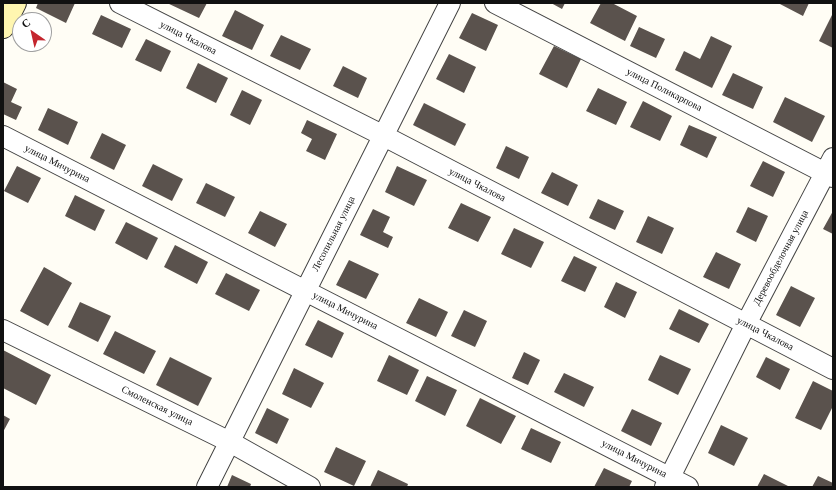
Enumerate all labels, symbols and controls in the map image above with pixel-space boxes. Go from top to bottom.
north arrow [12,12,52,52]
text: С [19,16,32,30]
street label: улица Чкалова [158,19,218,57]
street label: улица Поликарпова [624,66,704,114]
street label: улица Мичурина [22,142,92,186]
street label: улица Чкалова [447,166,507,204]
street label: Лесопильная улица [310,194,358,274]
street label: Деревообделочная улица [751,208,811,308]
street label: улица Мичурина [310,289,380,333]
street label: улица Чкалова [735,315,795,353]
street label: Смоленская улица [119,384,195,428]
street label: улица Мичурина [599,437,669,481]

